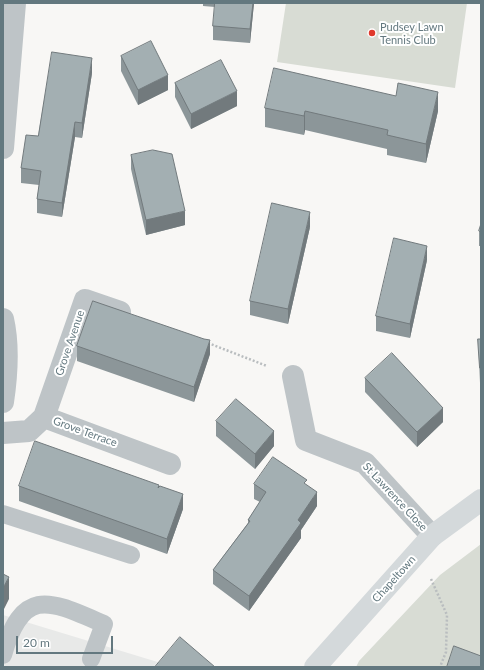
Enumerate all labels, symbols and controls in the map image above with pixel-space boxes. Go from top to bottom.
place label: Pudsey Lawn Tennis Club [380,20,444,46]
marker: Pudsey Lawn Tennis Club [367,28,377,38]
street label: Grove Avenue [53,309,87,377]
street label: Grove Terrace [51,414,119,450]
street label: St Lawrence Close [360,460,430,534]
street label: Chapeltown [370,553,418,605]
scale bar [18,628,115,654]
text: 20 m [23,635,50,650]

